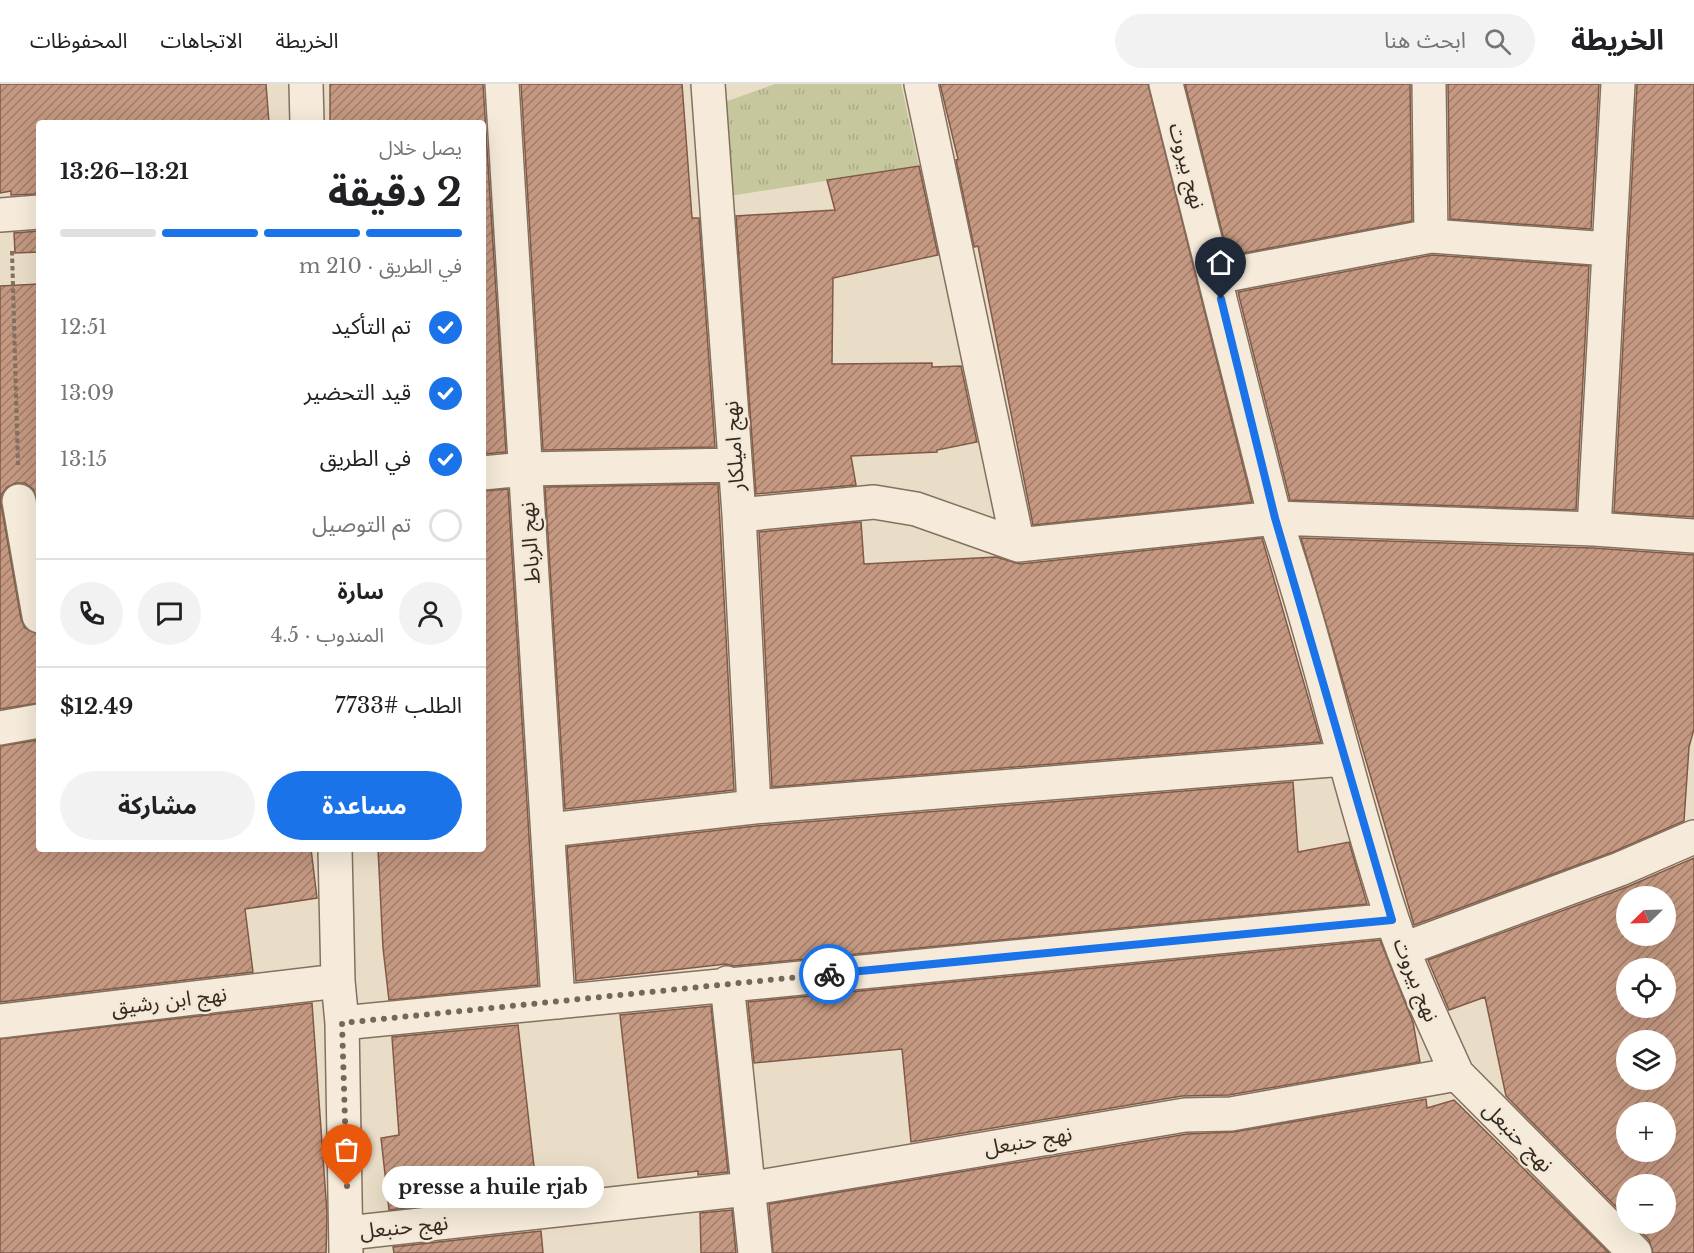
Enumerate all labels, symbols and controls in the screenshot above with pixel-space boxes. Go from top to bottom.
search box [1115,14,1535,68]
text: الخريطة [1571,23,1664,58]
icon: search [1481,25,1514,58]
text: ابحث هنا [1384,27,1466,54]
text: المحفوظات [30,28,127,54]
text: الاتجاهات [160,28,242,54]
text: الخريطة [275,28,338,54]
street label: نهج بيروت [1161,120,1211,212]
text: يصل خلال [379,136,462,160]
text: 13:21–13:26 [60,158,189,185]
text: 2 دقيقة [328,168,462,217]
pin [1195,237,1246,299]
icon: home [1204,246,1237,279]
text: في الطريق · 210 m [299,254,462,278]
icon: check [429,311,462,344]
text: تم التأكيد [331,313,411,340]
text: 12:51 [60,315,107,339]
icon: check [429,377,462,410]
text: قيد التحضير [304,379,411,406]
text: 13:09 [60,381,114,405]
street label: نهج اميلكار [718,400,752,493]
icon: check [429,443,462,476]
text: في الطريق [320,445,411,472]
text: 13:15 [60,447,107,471]
street label: نهج الرباط [514,501,548,585]
text: تم التوصيل [312,511,411,538]
text: سارة [338,578,384,605]
button: phone [60,582,123,645]
button: chat [138,582,201,645]
button: person [399,582,462,645]
text: المندوب · 4.5 [271,623,384,647]
text: الطلب #7733 [335,692,462,719]
text: $12.49 [60,693,133,720]
button: مشاركة [60,771,255,840]
button: مساعدة [267,771,462,840]
north arrow [1616,886,1676,946]
map controls [1616,886,1676,1234]
street label: نهج بيروت [1386,934,1445,1026]
courier [799,944,859,1004]
icon: bike [813,958,846,991]
button: locate [1616,958,1676,1018]
street label: نهج ابن رشيق [110,981,229,1023]
button: layers [1616,1030,1676,1090]
street label: نهج حنبعل [1476,1096,1559,1179]
button: + [1616,1102,1676,1162]
street label: نهج حنبعل [982,1120,1074,1163]
pin [321,1124,372,1186]
icon: bag [330,1133,363,1166]
callout: presse a huile rjab [383,1165,605,1207]
button: − [1616,1174,1676,1234]
text: presse a huile rjab [398,1175,588,1199]
street label: نهج حنبعل [358,1209,450,1247]

